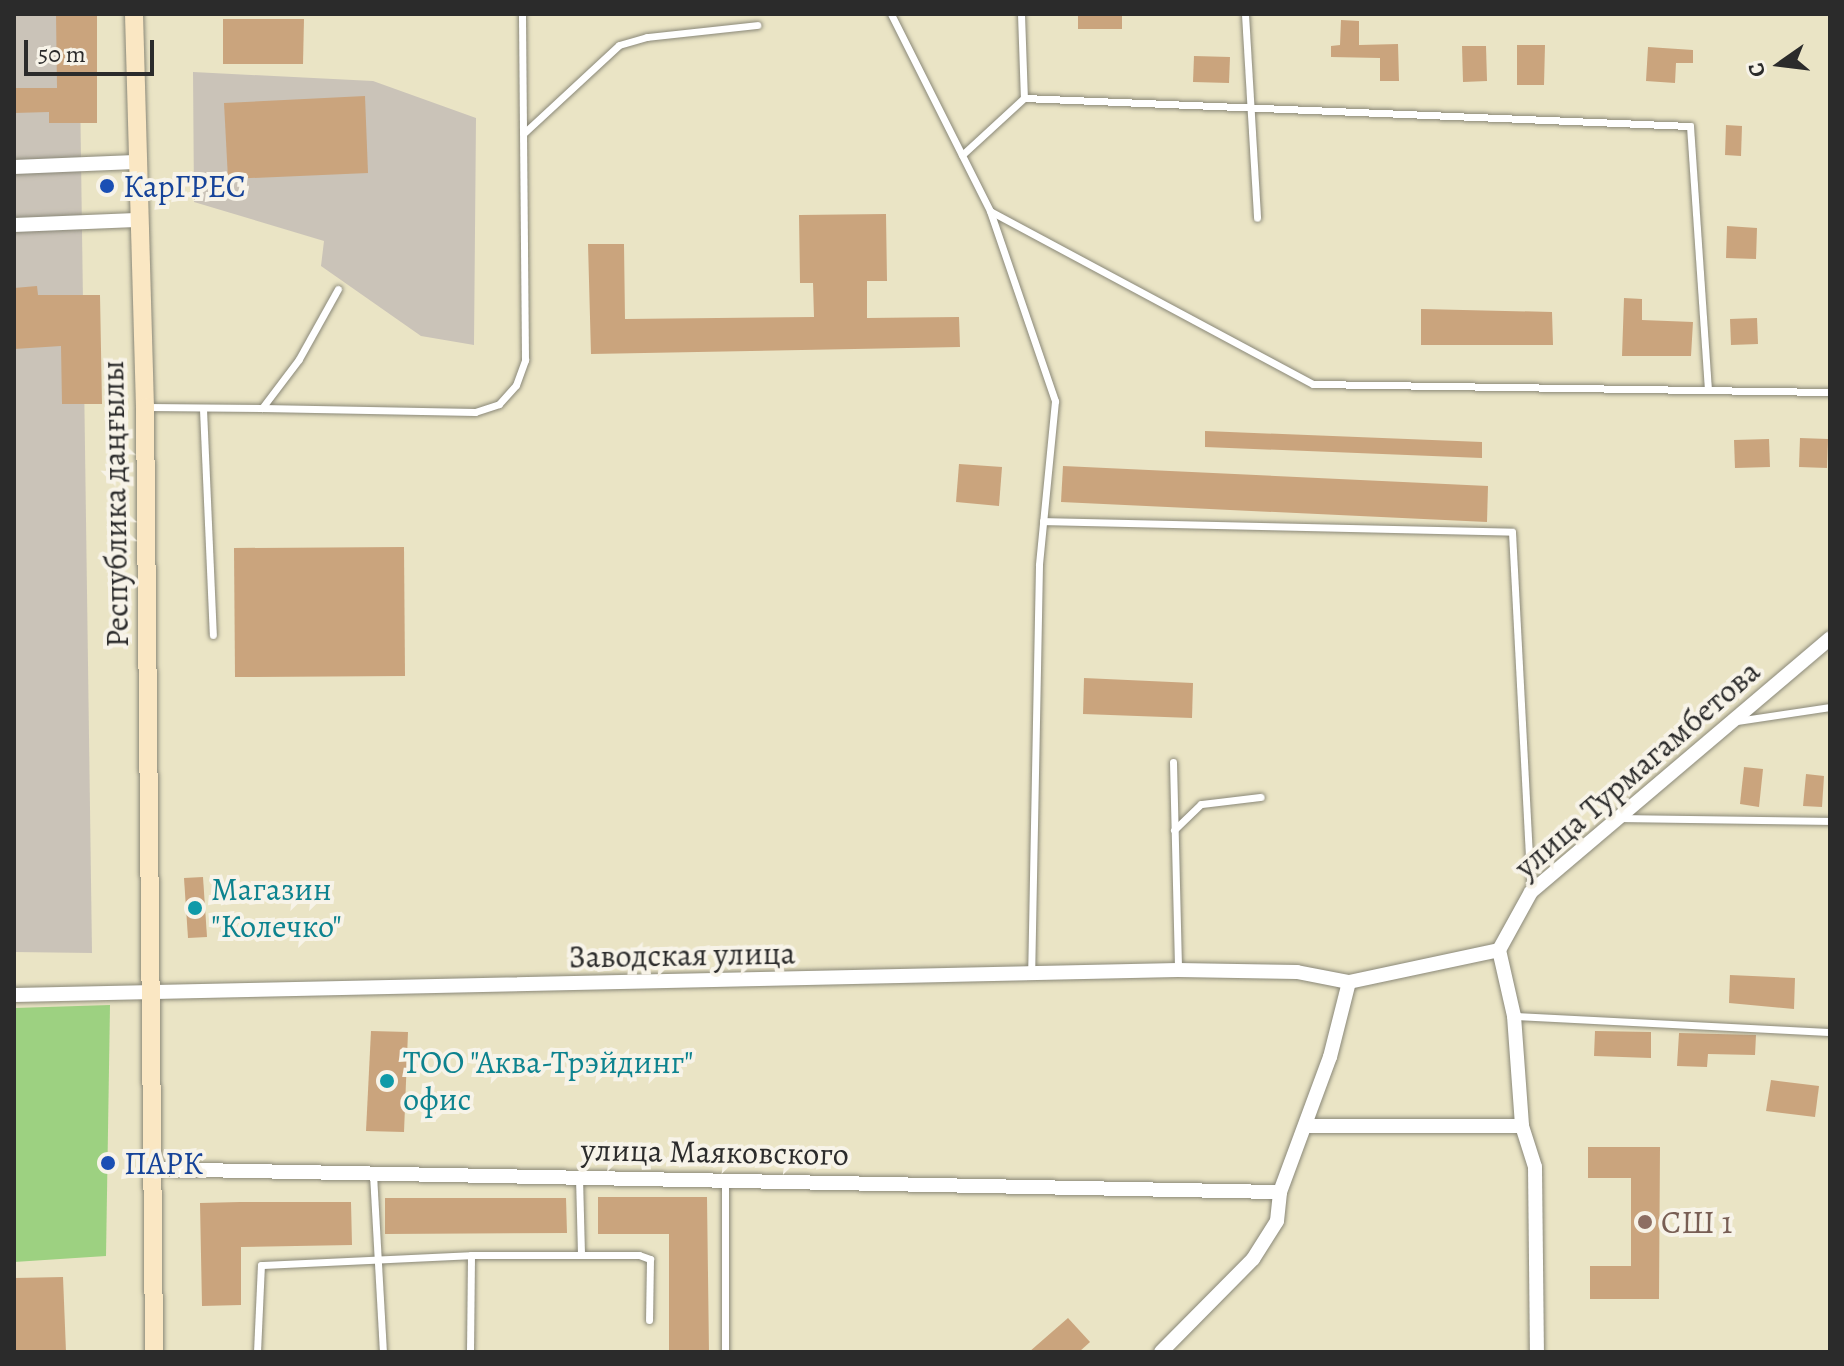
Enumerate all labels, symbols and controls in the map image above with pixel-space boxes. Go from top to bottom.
scale bar [28,24,158,74]
north arrow [1740,24,1820,104]
text: 50 m [38,38,86,70]
text: С [1741,60,1773,80]
place label: КарГРЕС [123,167,246,205]
marker: КарГРЕС [98,177,116,195]
street label: Республика даңғылы [93,360,137,648]
street label: улица Турмагамбетова [1506,652,1768,886]
place label: Магазин "Колечко" [211,871,342,946]
marker: Магазин "Колечко" [186,899,204,917]
street label: Заводская улица [568,934,796,976]
place label: ТОО "Аква-Трэйдинг" офис [403,1044,694,1119]
marker: ТОО "Аква-Трэйдинг" офис [378,1072,396,1090]
street label: улица Маяковского [581,1130,849,1174]
place label: ПАРК [124,1144,203,1182]
marker: ПАРК [99,1154,117,1172]
place label: СШ 1 [1661,1203,1732,1241]
marker: СШ 1 [1636,1213,1654,1231]

